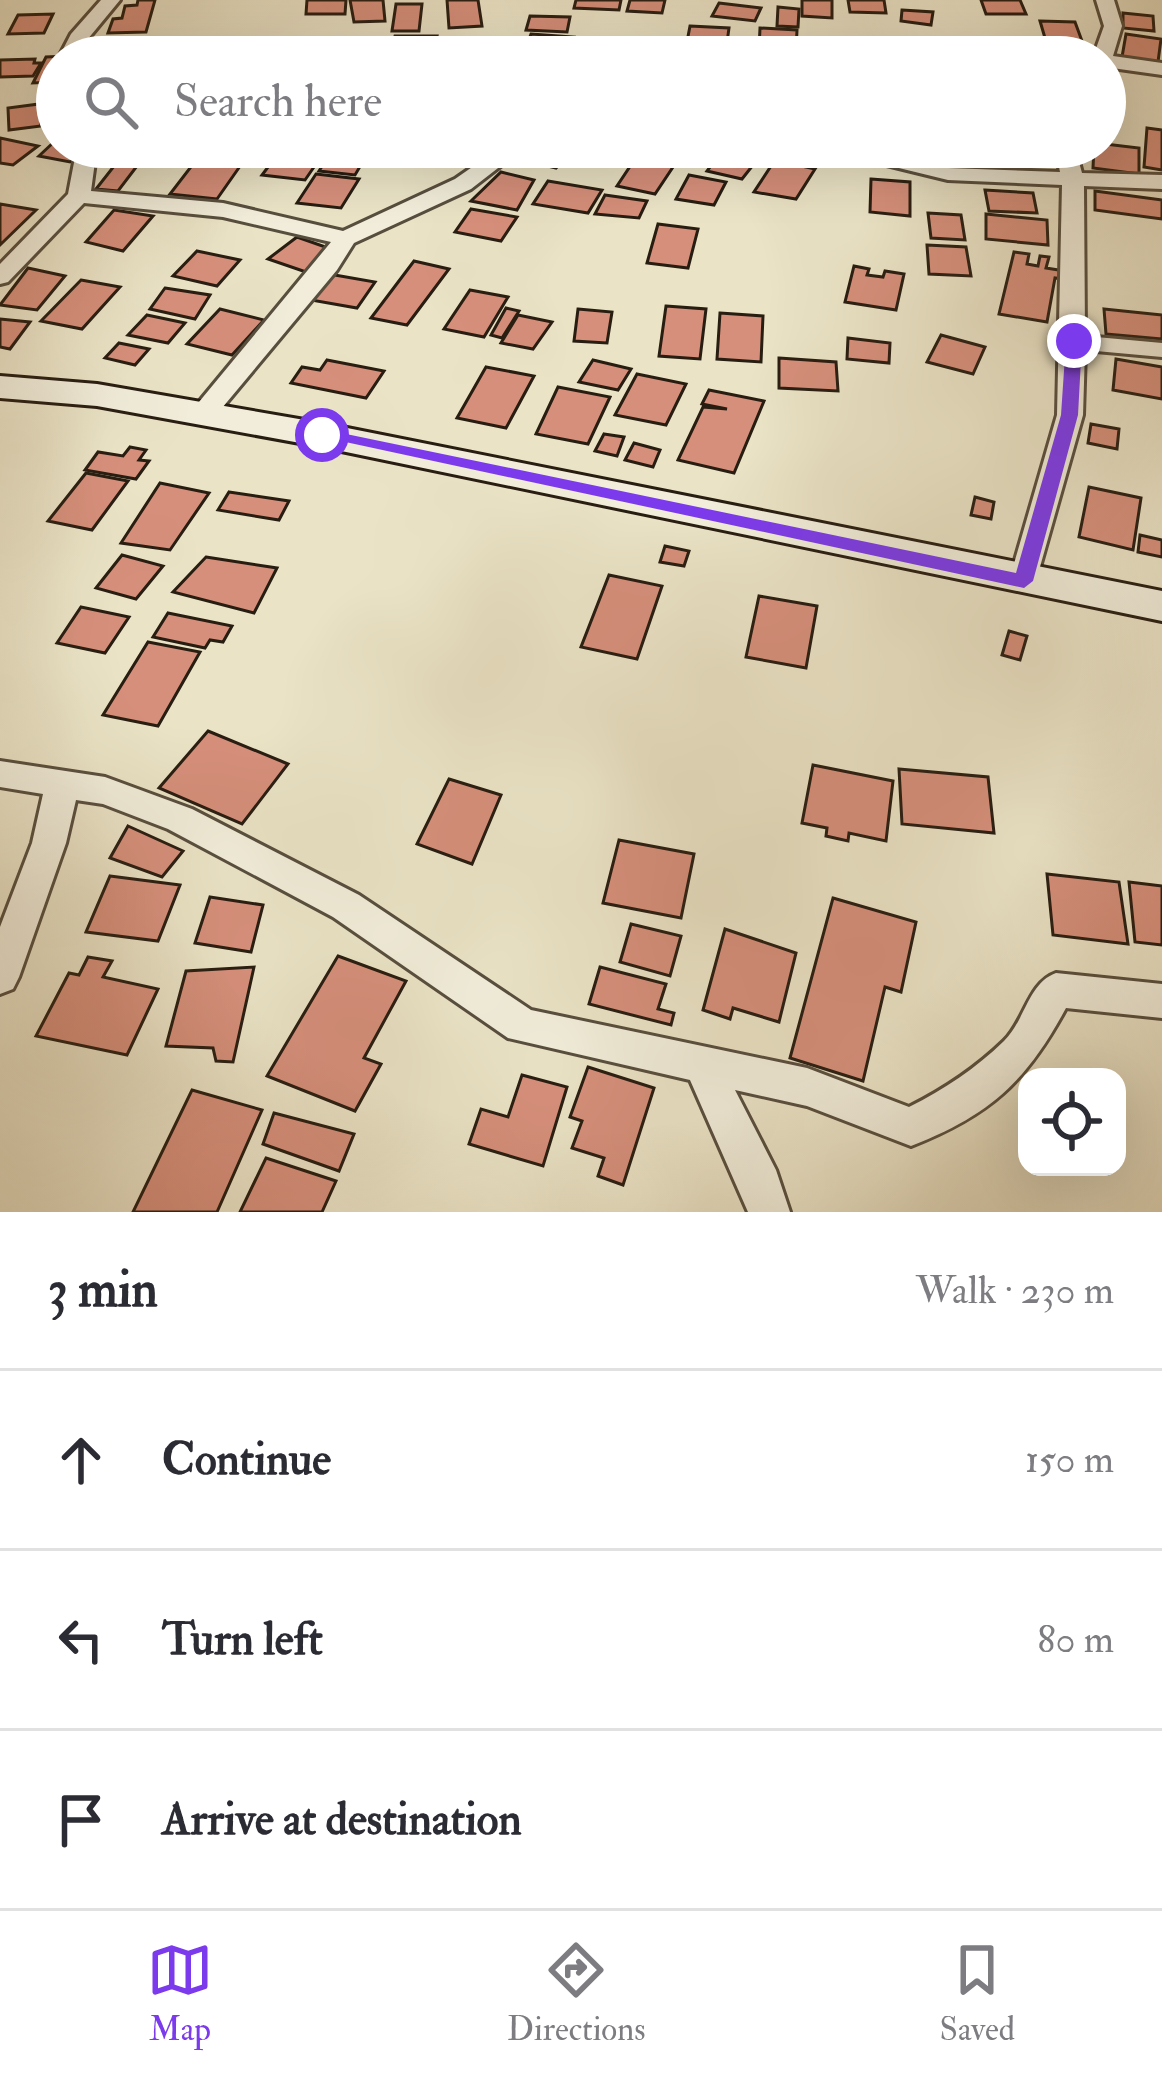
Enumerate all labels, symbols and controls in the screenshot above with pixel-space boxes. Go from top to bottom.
search box [36,36,1126,168]
icon: search [78,69,144,135]
text: Search here [174,74,382,130]
route end [1047,314,1101,368]
route start [295,408,349,462]
map controls [1018,1068,1126,1176]
button: locate [1018,1068,1126,1176]
text: 3 min [48,1258,158,1322]
text: Walk · 230 m [916,1266,1114,1315]
icon: ahead [48,1427,114,1493]
text: Continue [162,1432,331,1488]
text: 150 m [1025,1435,1114,1484]
icon: left [48,1607,114,1673]
text: Turn left [162,1612,323,1668]
text: 80 m [1037,1615,1114,1664]
icon: arrive [48,1787,114,1853]
text: Arrive at destination [162,1792,522,1848]
tab: Map [147,1937,213,2050]
tab: Directions [507,1937,646,2050]
tab: Saved [940,1937,1015,2050]

